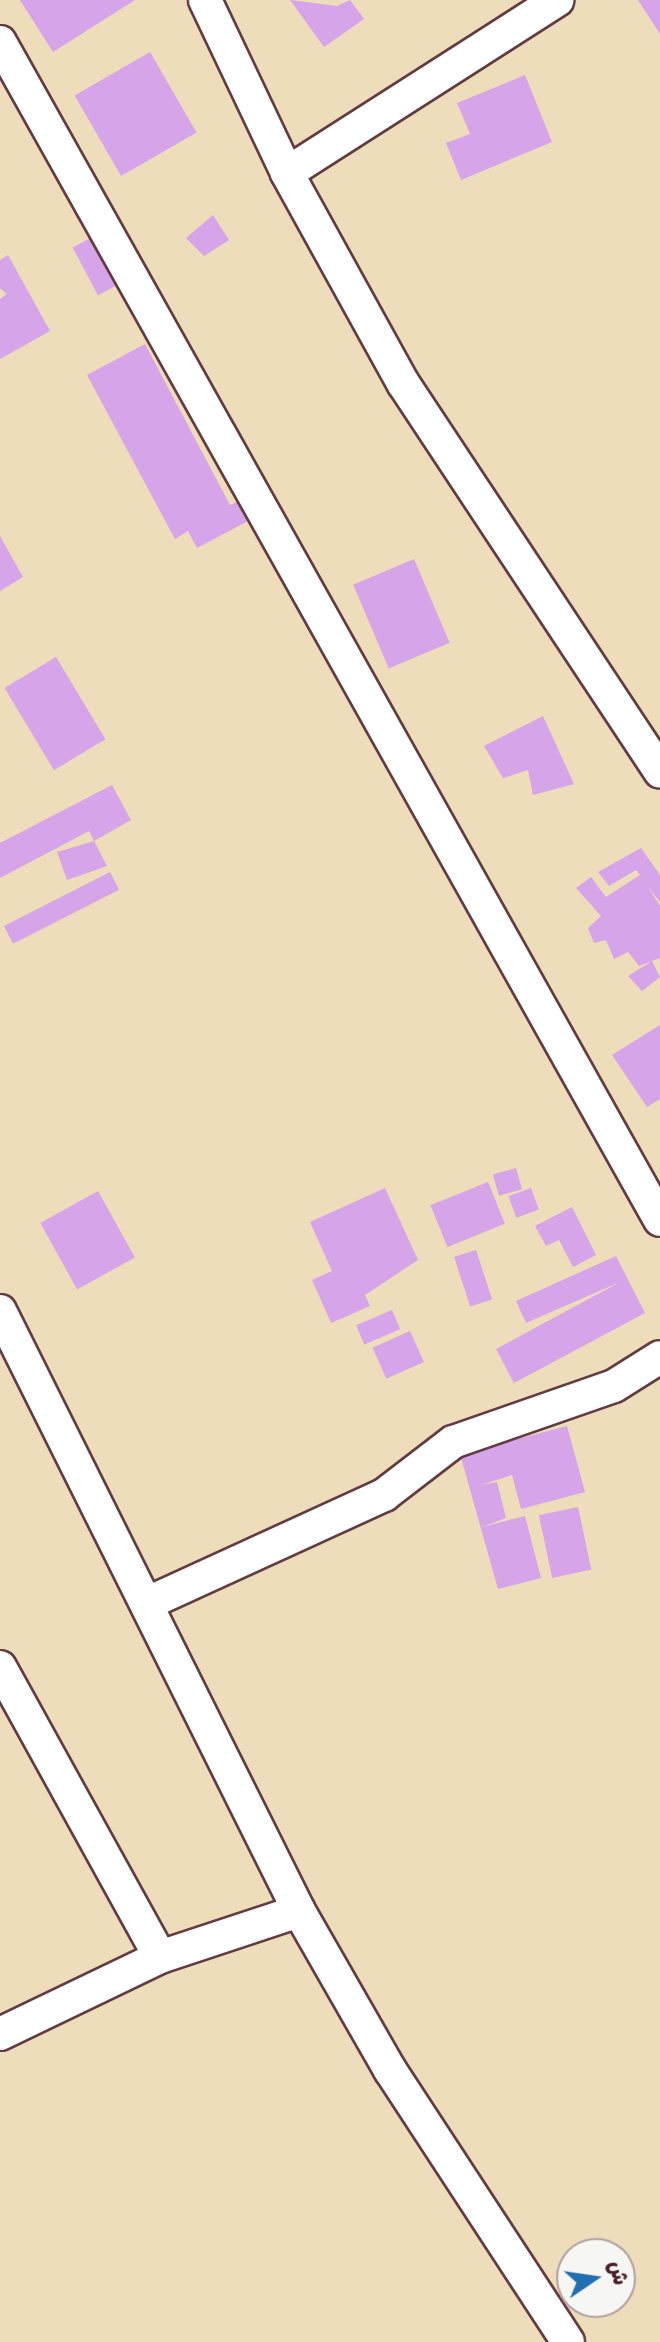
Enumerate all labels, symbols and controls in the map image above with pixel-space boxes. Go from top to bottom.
north arrow [556,2238,636,2318]
text: ش [601,2258,634,2288]

